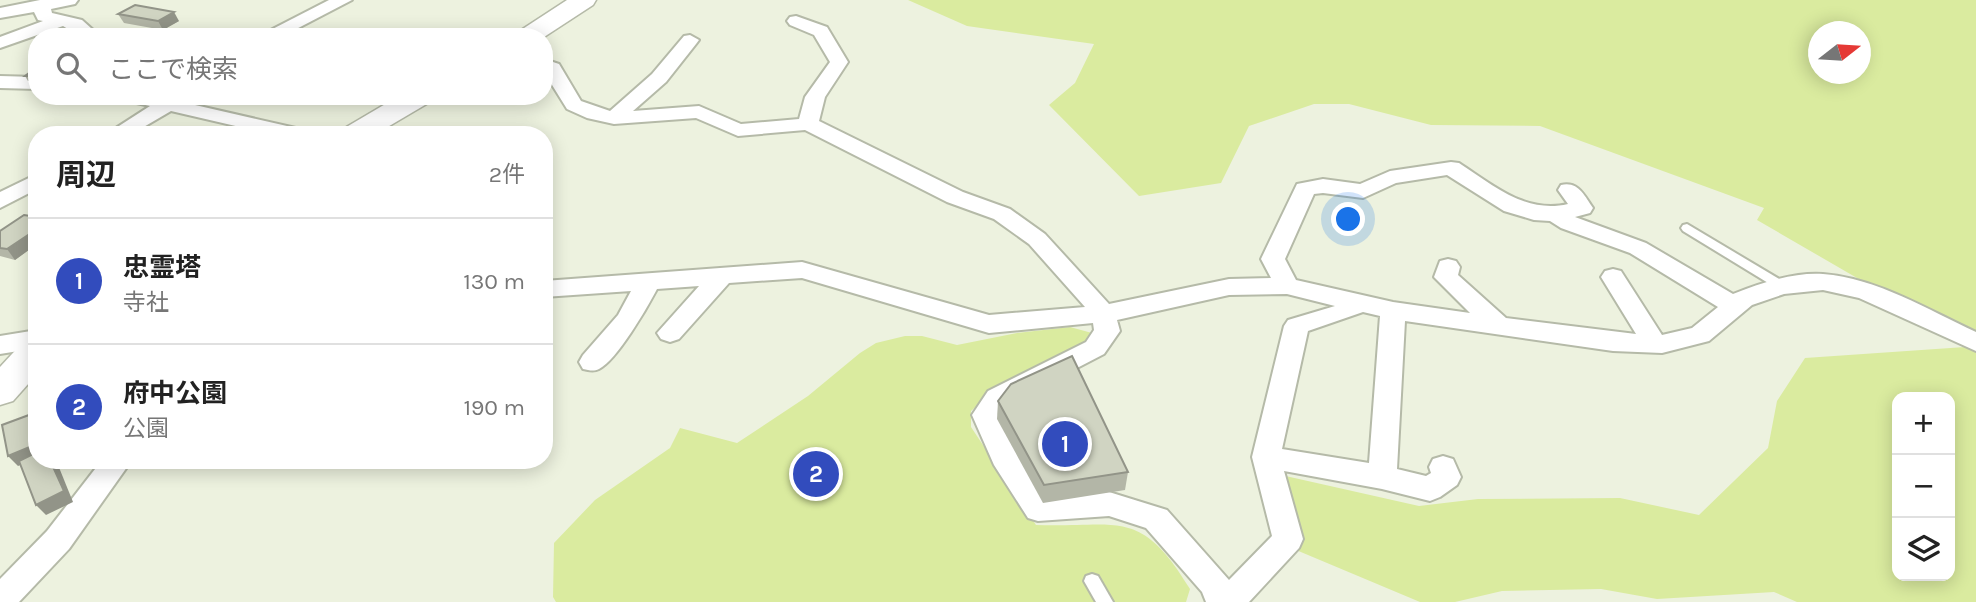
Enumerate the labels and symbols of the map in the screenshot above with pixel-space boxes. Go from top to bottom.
north arrow [1808,21,1871,84]
your location [1331,202,1365,236]
pin: 1 [1042,418,1088,470]
pin: 2 [793,448,839,500]

